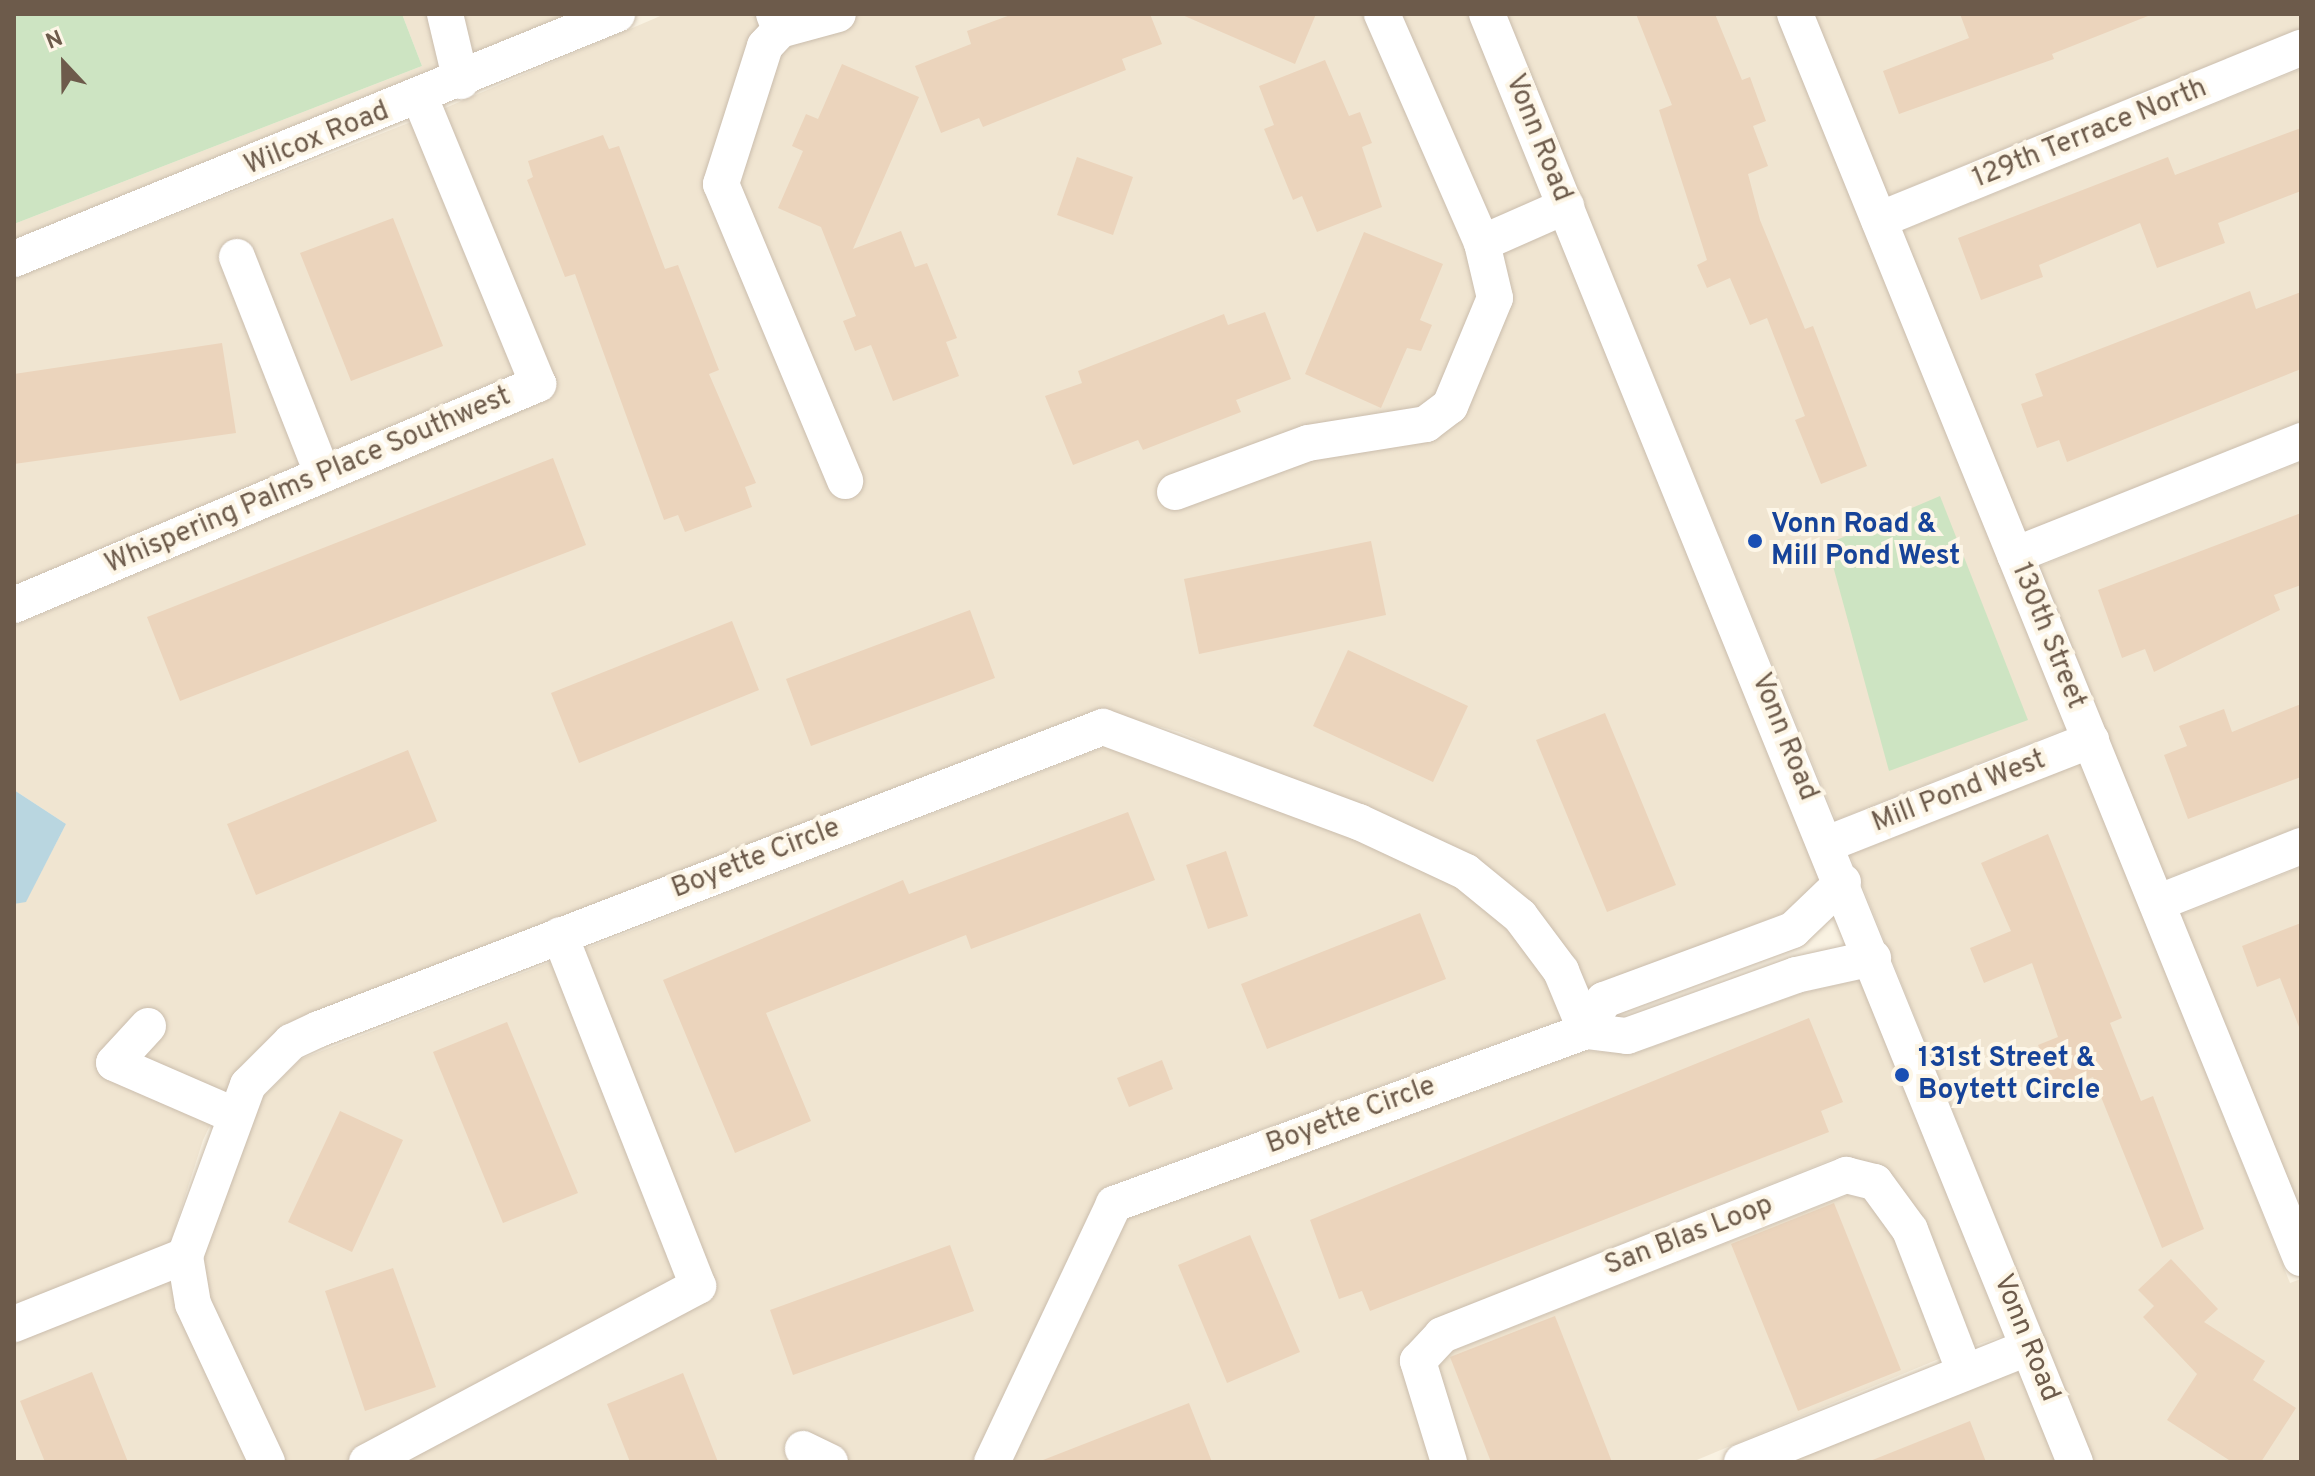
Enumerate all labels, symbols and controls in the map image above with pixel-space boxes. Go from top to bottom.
north arrow [24,24,104,104]
text: N [42,26,67,57]
street label: Vonn Road [1497,69,1579,207]
street label: 129th Terrace North [1968,72,2212,196]
street label: Wilcox Road [240,95,394,183]
street label: Whispering Palms Place Southwest [100,380,516,582]
place label: Vonn Road & Mill Pond West [1771,508,1960,574]
marker: Vonn Road & Mill Pond West [1746,532,1764,550]
street label: 130th Street [2003,558,2093,714]
street label: Vonn Road [1743,668,1825,806]
street label: Mill Pond West [1867,743,2051,841]
street label: Boyette Circle [667,812,845,906]
place label: 131st Street & Boytett Circle [1918,1042,2100,1108]
marker: 131st Street & Boytett Circle [1893,1066,1911,1084]
street label: Boyette Circle [1262,1070,1440,1162]
street label: San Blas Loop [1600,1189,1778,1283]
street label: Vonn Road [1985,1269,2067,1407]

